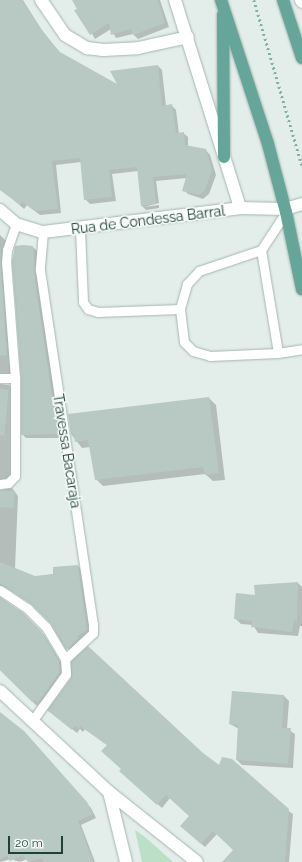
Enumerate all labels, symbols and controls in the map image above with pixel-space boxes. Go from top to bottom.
street label: Rua de Condessa Barral [70,202,226,238]
street label: Travessa Bacaraja [50,393,84,509]
scale bar [10,828,65,854]
text: 20 m [15,836,43,850]

